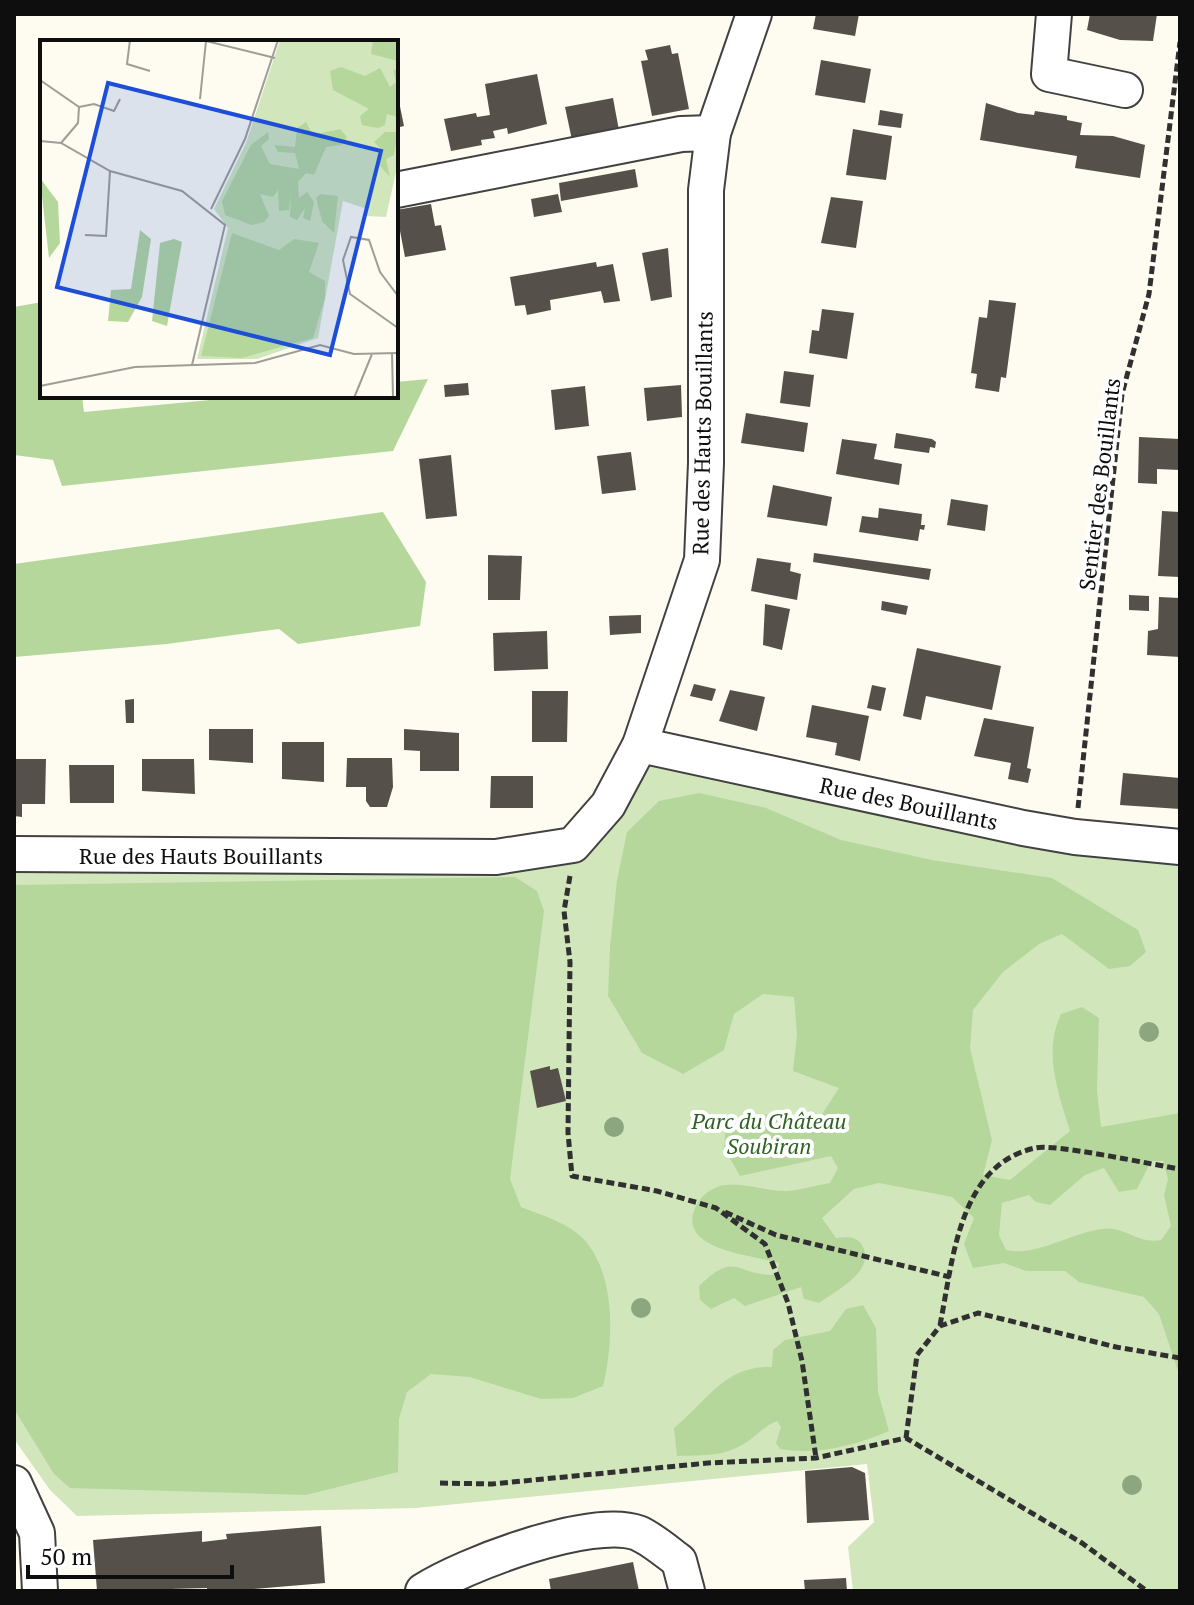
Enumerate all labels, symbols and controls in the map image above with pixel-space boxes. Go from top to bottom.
inset map [40,40,398,398]
street label: Rue des Hauts Bouillants [685,311,719,555]
street label: Sentier des Bouillants [1072,376,1126,592]
street label: Rue des Bouillants [817,770,1001,836]
street label: Rue des Hauts Bouillants [79,841,323,870]
park label: Parc du Château Soubiran [690,1106,847,1160]
scale bar [28,1529,232,1579]
text: 50 m [40,1540,92,1572]

